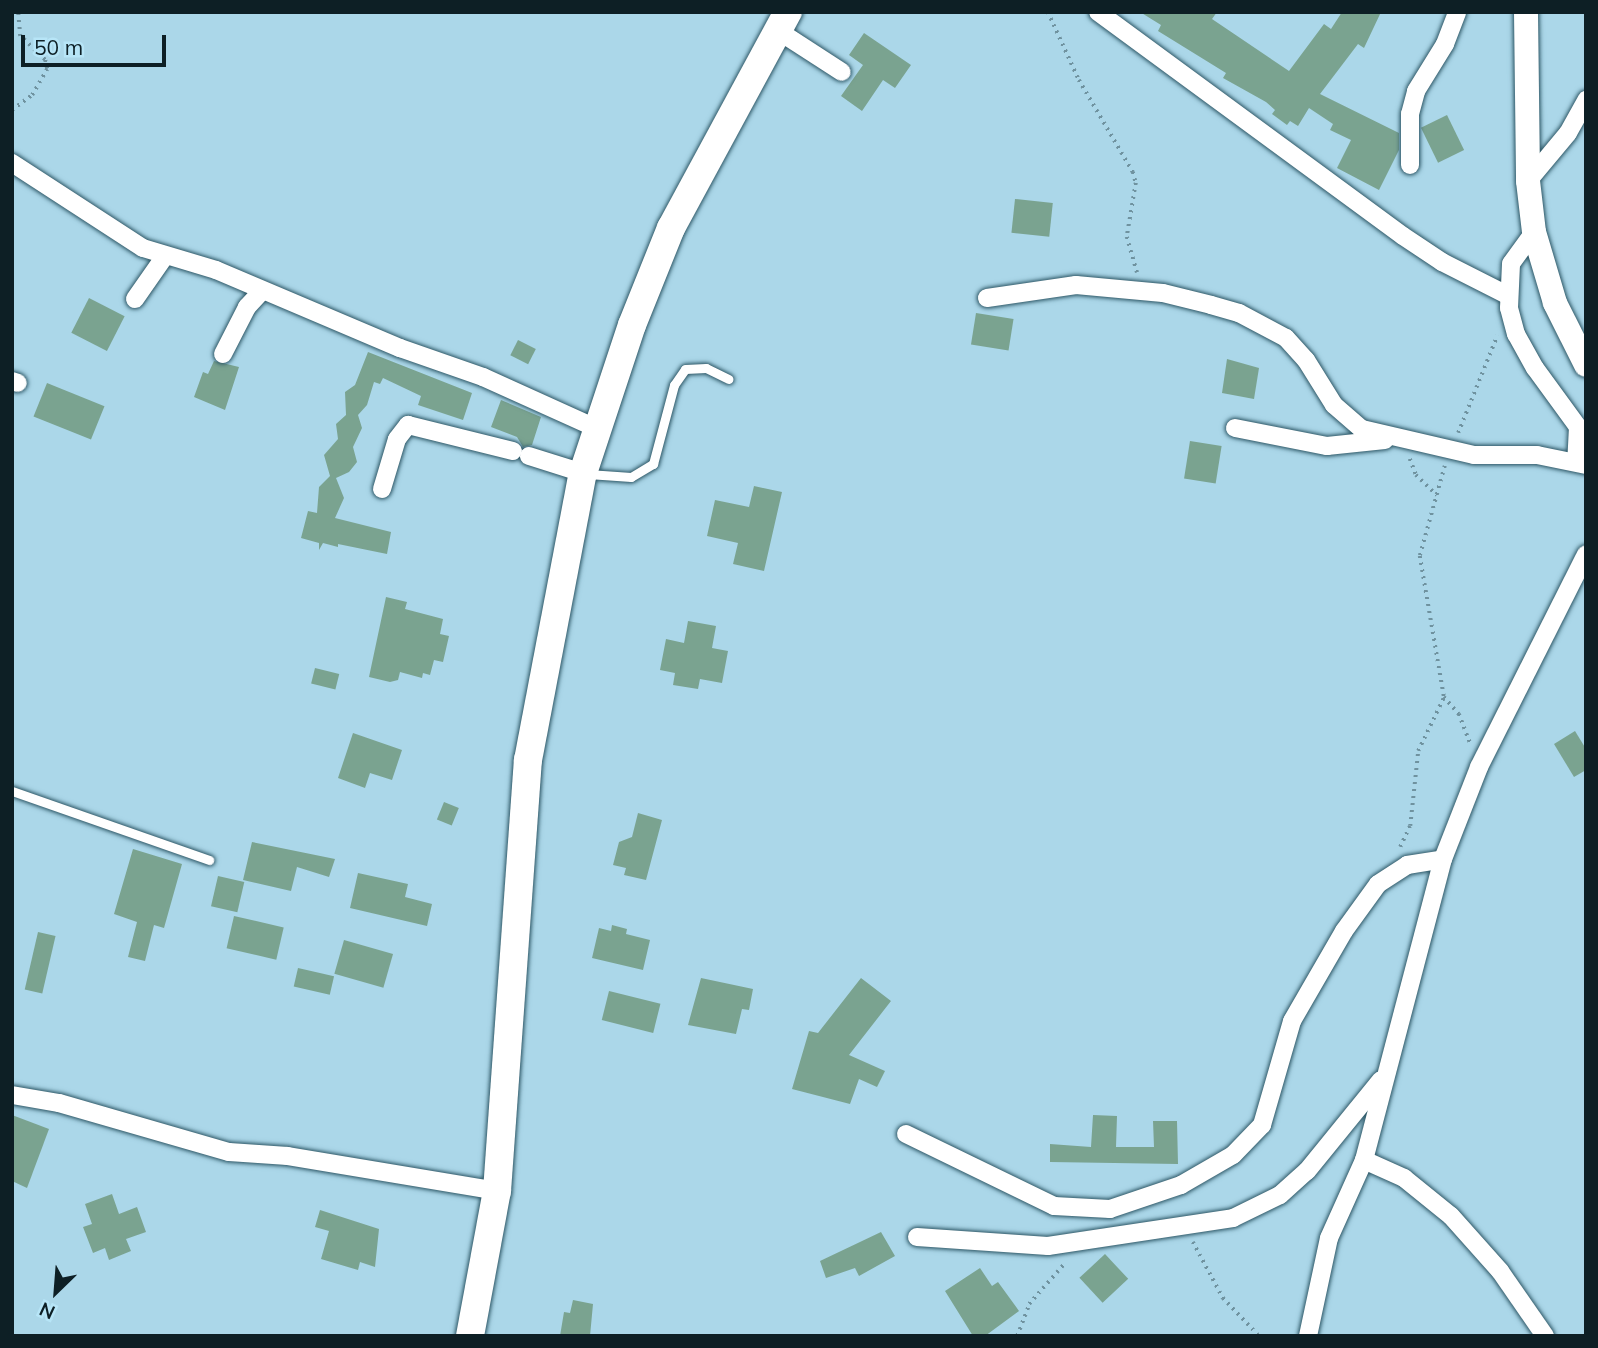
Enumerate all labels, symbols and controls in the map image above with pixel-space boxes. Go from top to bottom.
scale bar [24,21,170,65]
text: 50 m [34,34,83,60]
north arrow [21,1257,91,1327]
text: N [36,1297,59,1325]

